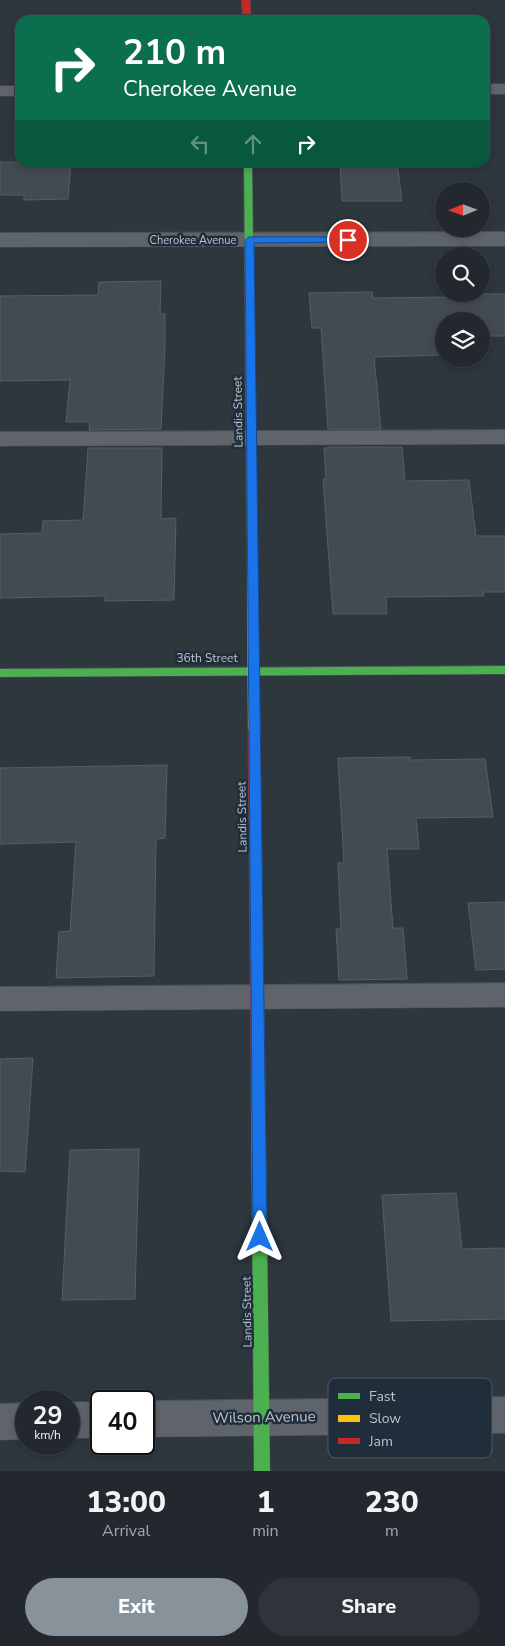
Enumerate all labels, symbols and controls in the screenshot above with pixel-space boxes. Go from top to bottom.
text: 210 m [123,29,226,76]
icon: right [40,35,105,100]
text: Cherokee Avenue [123,74,297,104]
icon: left [186,130,214,158]
icon: ahead [239,130,267,158]
icon: right [292,130,320,158]
north arrow [435,182,490,238]
map controls [435,182,490,367]
pin [327,219,369,261]
icon: arrive [334,226,362,254]
street label: Cherokee Avenue [150,233,237,248]
button: search [435,247,490,302]
button: layers [435,312,490,367]
street label: Landis Street [229,376,247,448]
street label: 36th Street [176,650,238,666]
street label: Landis Street [233,781,251,853]
position arrow [233,1210,285,1262]
street label: Landis Street [238,1276,256,1348]
legend [328,1378,492,1458]
text: Fast [369,1387,395,1406]
speed limit sign: 40 [90,1390,155,1455]
text: 29 [32,1399,63,1433]
street label: Wilson Avenue [212,1406,316,1428]
text: Slow [369,1409,401,1428]
text: km/h [34,1427,61,1443]
text: Jam [368,1432,393,1451]
text: 13:00 [86,1482,166,1523]
text: 1 [256,1482,274,1523]
text: 230 [365,1482,419,1523]
text: Arrival [102,1520,150,1542]
text: min [252,1520,279,1542]
text: m [385,1520,399,1542]
button: Exit [25,1578,248,1636]
button: Share [258,1578,480,1636]

